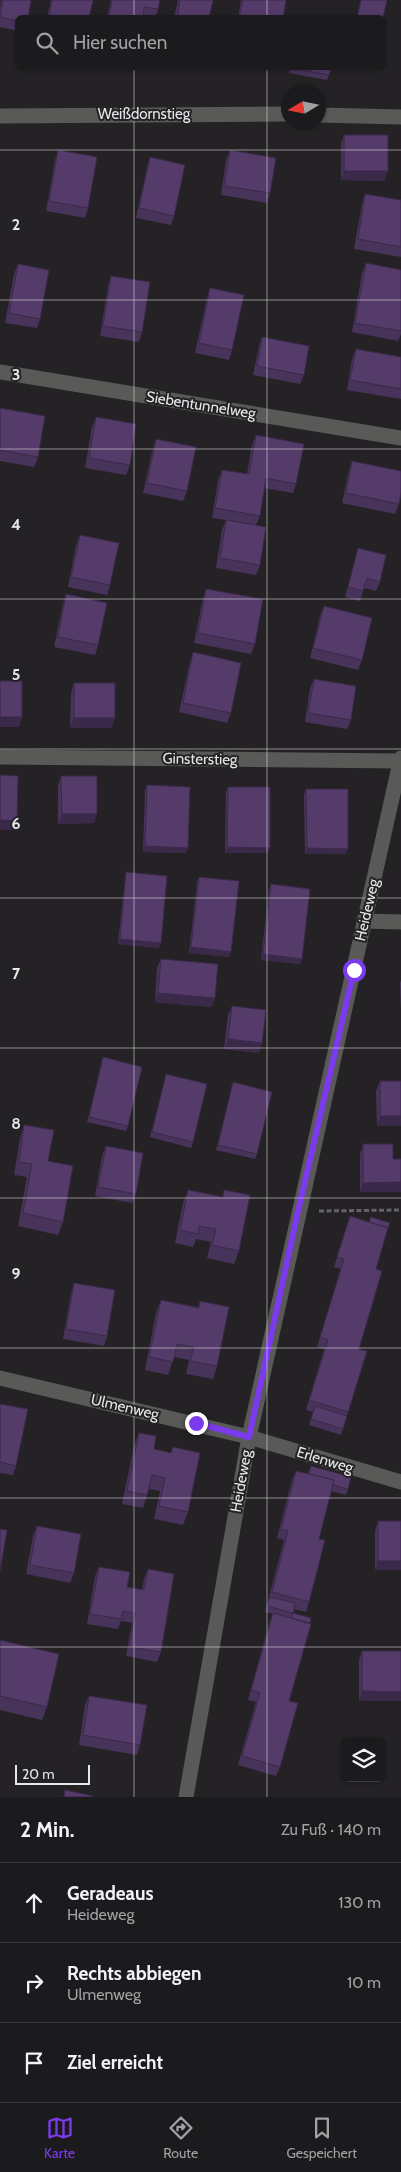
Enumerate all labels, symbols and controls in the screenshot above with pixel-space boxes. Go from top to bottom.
search box [15,15,386,70]
icon: search [33,29,61,57]
text: Hier suchen [73,31,167,54]
north arrow [281,85,326,130]
street label: Weißdornstieg [98,105,191,123]
text: 2 [12,215,20,234]
text: 3 [12,365,20,384]
street label: Siebentunnelweg [145,387,258,423]
text: 4 [11,515,21,534]
text: 5 [12,665,20,684]
street label: Ginsterstieg [162,749,238,769]
text: 6 [12,814,21,833]
street label: Heideweg [351,877,383,943]
route start [343,959,366,982]
text: 7 [12,964,21,983]
text: 8 [11,1114,21,1133]
text: 9 [12,1264,21,1283]
street label: Ulmenweg [89,1390,161,1424]
route end [185,1412,208,1435]
street label: Erlenweg [295,1443,356,1477]
street label: Heideweg [227,1448,255,1514]
map controls [341,1737,386,1782]
button: layers [341,1737,386,1782]
scale bar [15,1762,90,1785]
text: 20 m [22,1765,55,1783]
text: 2 Min. [20,1817,74,1842]
text: Zu Fuß · 140 m [281,1820,381,1839]
text: Geradeaus [67,1882,153,1905]
icon: ahead [20,1889,48,1917]
text: 130 m [338,1893,381,1912]
text: Heideweg [67,1905,134,1924]
text: Rechts abbiegen [67,1962,201,1985]
icon: right [20,1969,48,1997]
text: 10 m [347,1973,381,1992]
text: Ulmenweg [67,1985,141,2004]
icon: arrive [20,2049,48,2077]
text: Ziel erreicht [67,2051,163,2074]
tab: Karte [44,2114,75,2162]
tab: Route [163,2114,198,2162]
tab: Gespeichert [286,2114,357,2162]

